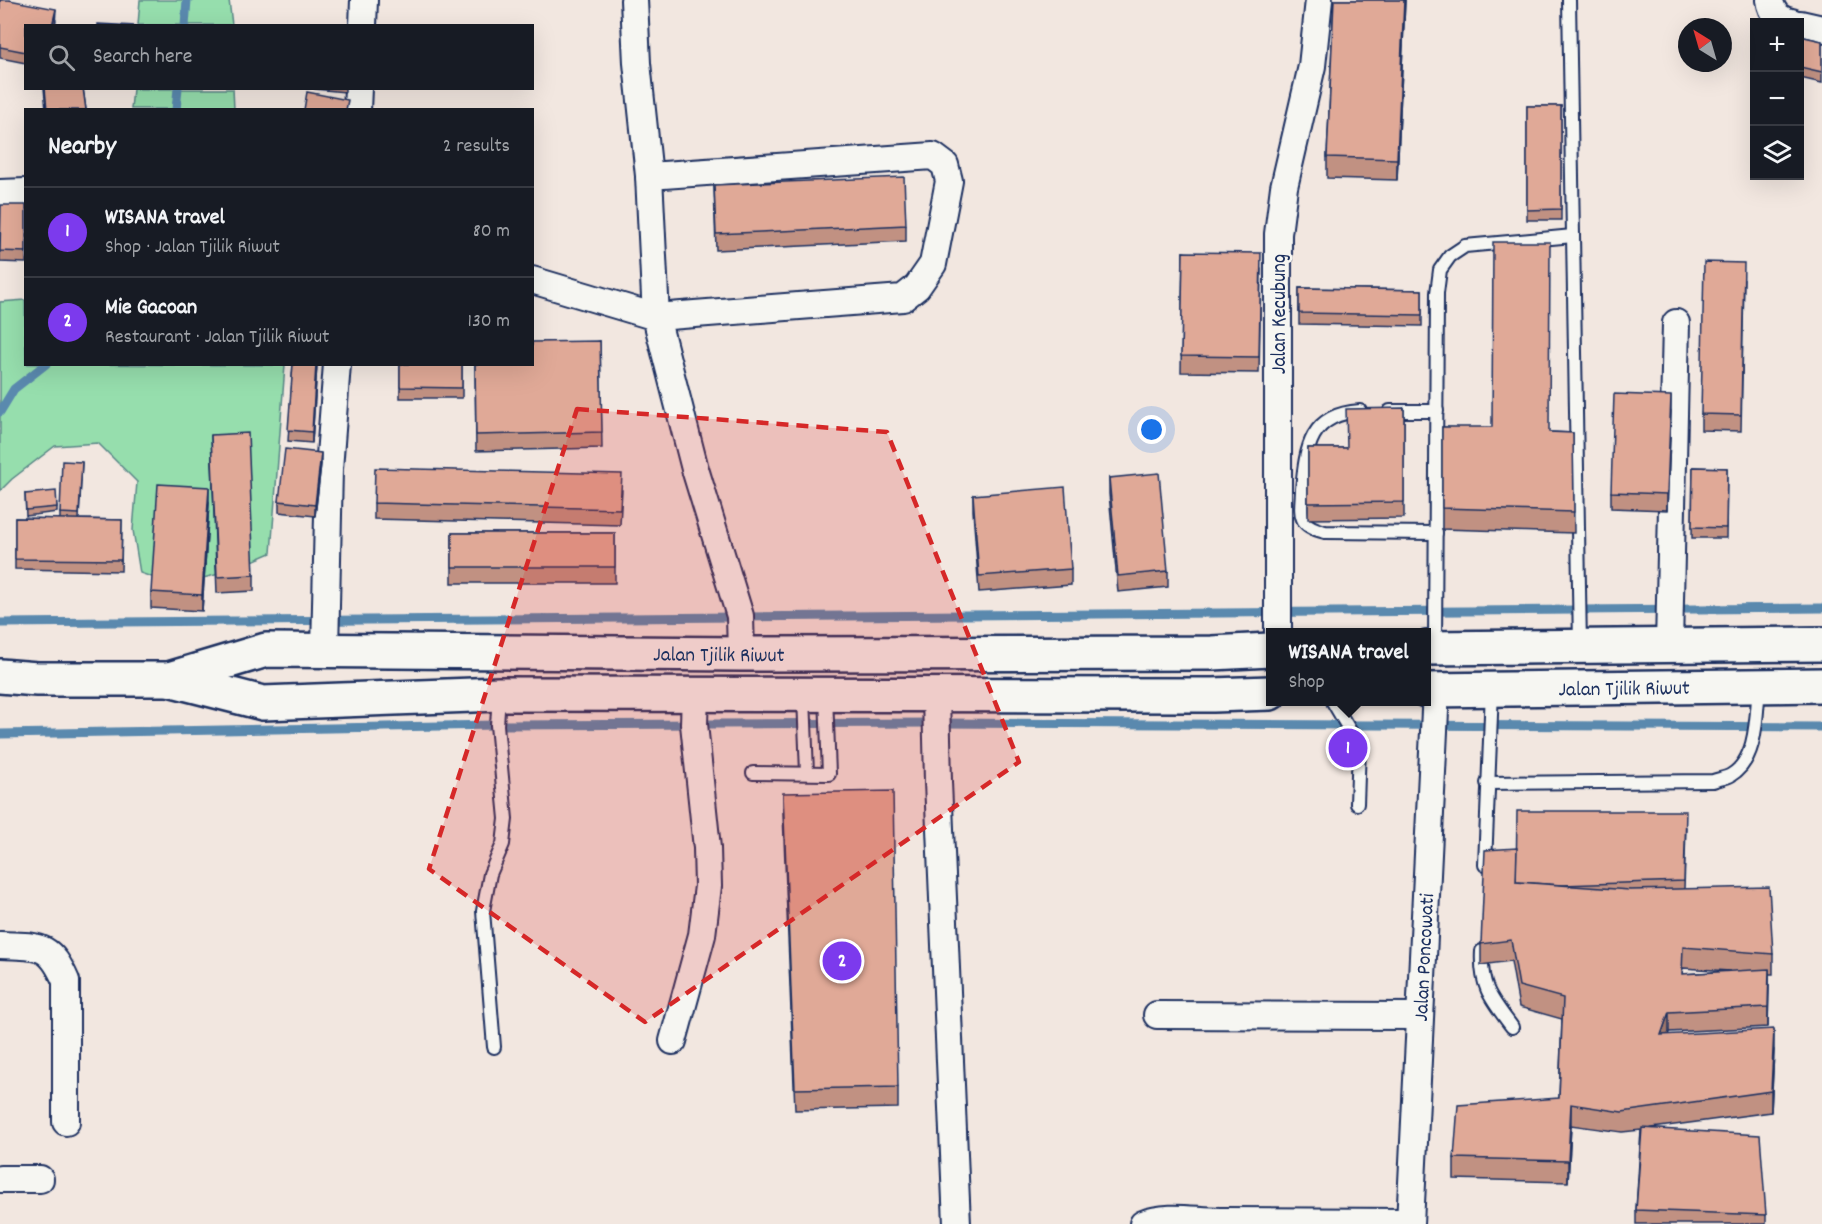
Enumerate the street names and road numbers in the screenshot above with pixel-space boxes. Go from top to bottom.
street label: Jalan Kecubung [1266,254,1296,374]
street label: Jalan Tjilik Riwut [653,641,785,672]
street label: Jalan Tjilik Riwut [1558,675,1690,706]
street label: Jalan Poncowati [1408,893,1444,1022]

